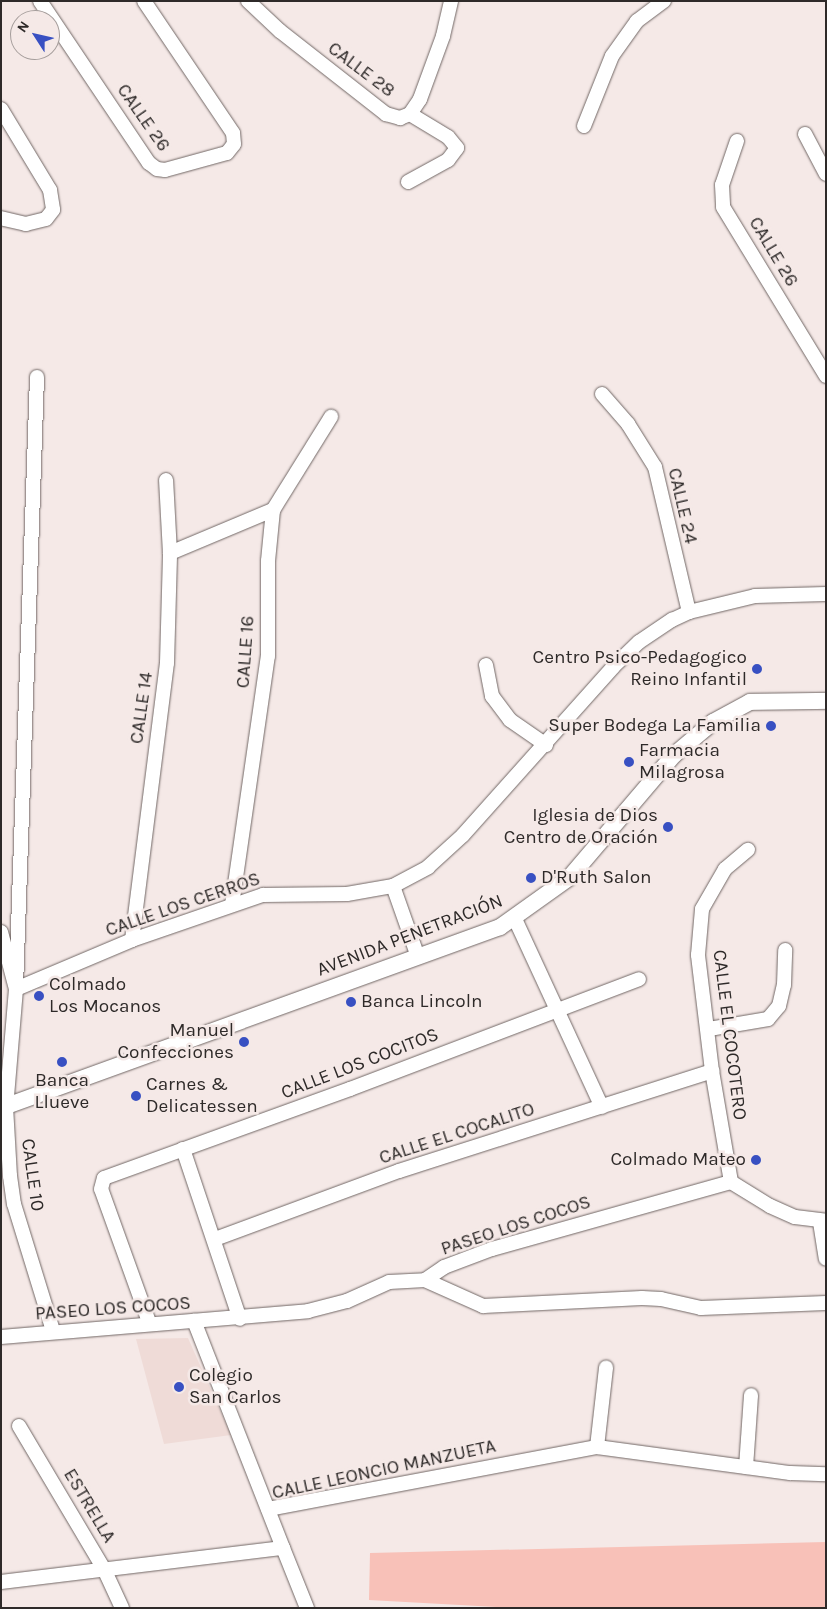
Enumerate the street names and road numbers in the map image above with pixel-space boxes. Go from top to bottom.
street label: CALLE 28 [323,37,399,103]
street label: CALLE 26 [111,80,175,156]
street label: CALLE 26 [743,213,803,291]
street label: CALLE 24 [662,466,702,546]
street label: CALLE 16 [232,615,260,689]
street label: CALLE 14 [126,671,158,745]
street label: CALLE LOS CERROS [103,868,263,942]
street label: AVENIDA PENETRACIÓN [314,890,506,982]
street label: CALLE EL COCOTERO [707,948,751,1122]
street label: CALLE LOS COCITOS [278,1023,442,1105]
street label: CALLE EL COCALITO [376,1098,538,1170]
street label: CALLE 10 [16,1137,48,1213]
street label: PASEO LOS COCOS [438,1191,594,1261]
street label: PASEO LOS COCOS [34,1292,192,1326]
street label: CALLE LEONCIO MANZUETA [270,1435,498,1505]
street label: ESTRELLA [58,1465,120,1547]

